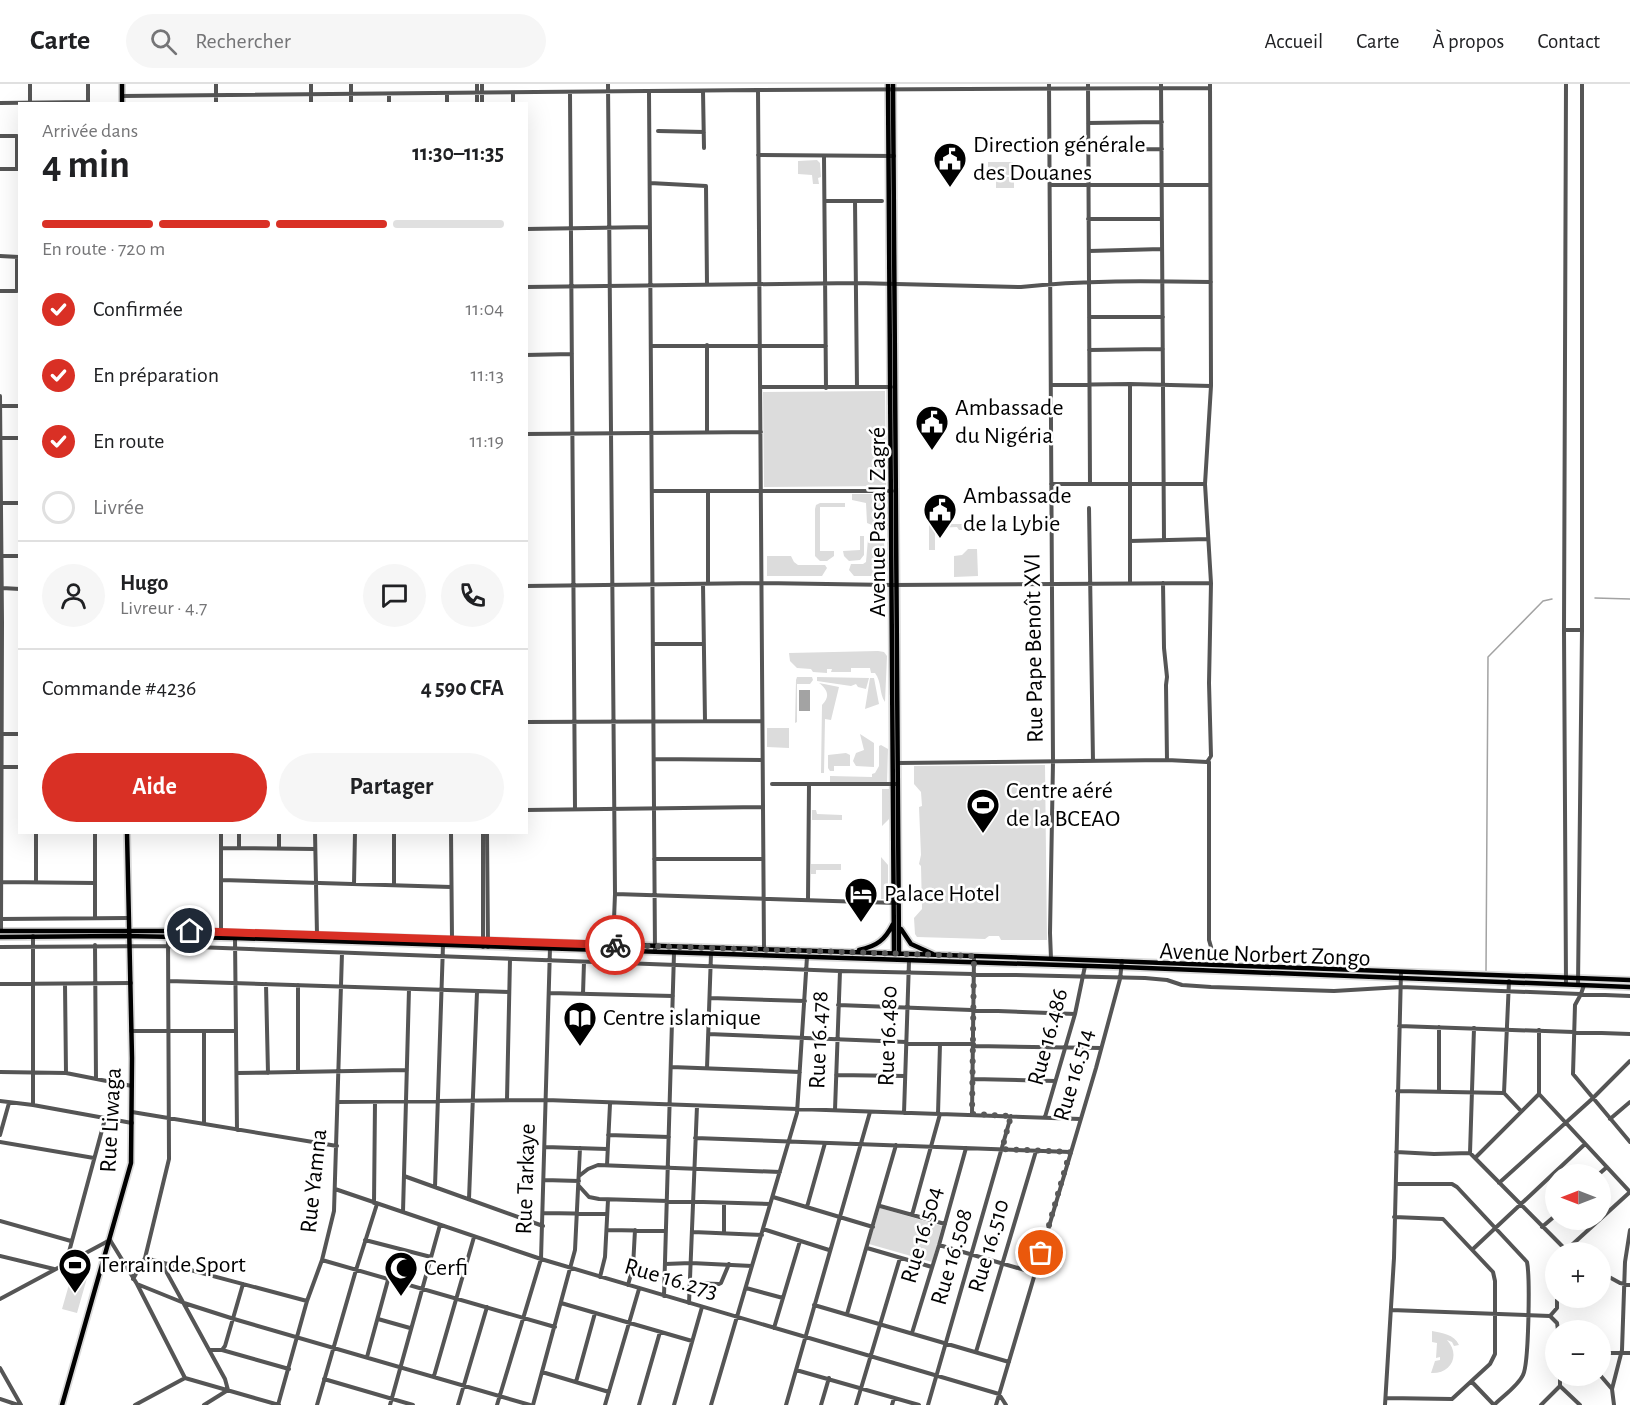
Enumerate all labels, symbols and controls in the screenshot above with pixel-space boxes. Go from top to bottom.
search box [126,14,546,68]
icon: search [147,25,180,58]
text: Carte [30,27,90,55]
text: Rechercher [195,30,291,52]
text: Accueil [1265,31,1323,52]
text: Carte [1356,31,1399,52]
text: À propos [1432,31,1504,52]
text: Contact [1537,31,1600,52]
text: Arrivée dans [42,121,138,141]
place label: Direction générale des Douanes [973,133,1146,185]
public building icon: Direction générale des Douanes [932,141,968,188]
text: 11:30–11:35 [412,142,504,164]
text: 4 min [42,146,130,185]
text: En route · 720 m [42,239,165,259]
icon: check [42,293,75,326]
text: Confirmée [93,298,183,320]
text: 11:04 [465,299,504,319]
icon: check [42,359,75,392]
text: En préparation [93,364,219,386]
text: 11:13 [471,365,504,385]
place label: Ambassade du Nigéria [955,396,1064,448]
public building icon: Ambassade du Nigéria [914,404,950,451]
icon: check [42,425,75,458]
street label: Avenue Pascal Zagré [866,427,890,617]
text: En route [93,430,164,452]
text: 11:19 [469,431,504,451]
place label: Ambassade de la Lybie [963,484,1072,536]
public building icon: Ambassade de la Lybie [922,492,958,539]
text: Livrée [93,496,144,518]
street label: Rue Pape Benoît XVI [1020,553,1048,743]
button: person [42,564,105,627]
button: chat [363,564,426,627]
button: phone [441,564,504,627]
text: Hugo [120,572,168,594]
text: Livreur · 4.7 [120,598,207,618]
text: Commande #4236 [42,677,196,699]
text: 4 590 CFA [421,677,504,699]
button: Aide [42,753,267,822]
button: Partager [279,753,504,822]
place label: Centre aéré de la BCEAO [1006,779,1120,831]
sports icon: Centre aéré de la BCEAO [965,787,1001,834]
hotel icon: Palace Hotel [843,876,879,923]
place label: Palace Hotel [884,882,1000,906]
pin [164,905,215,956]
icon: home [173,914,206,947]
courier [585,915,645,975]
icon: bike [599,929,632,962]
street label: Avenue Norbert Zongo [1159,939,1371,971]
street label: Rue 16.480 [874,985,902,1087]
street label: Rue 16.486 [1024,986,1072,1088]
street label: Rue 16.478 [805,991,833,1089]
library icon: Centre islamique [562,1000,598,1047]
place label: Centre islamique [603,1006,761,1030]
street label: Rue 16.514 [1049,1026,1099,1124]
street label: Rue Liwaga [96,1067,126,1173]
street label: Rue Tarkaye [512,1123,540,1235]
street label: Rue Yamna [297,1128,331,1234]
north arrow [1545,1164,1611,1230]
map controls [1545,1164,1611,1386]
street label: Rue 16.504 [897,1184,947,1286]
street label: Rue 16.510 [964,1197,1014,1295]
street label: Rue 16.508 [927,1206,977,1308]
pin [1015,1227,1066,1278]
icon: bag [1024,1236,1057,1269]
button: + [1545,1242,1611,1308]
sports icon: Terrain de Sport [57,1247,93,1294]
mosque icon: Cerfi [383,1250,419,1297]
place label: Terrain de Sport [98,1253,246,1277]
street label: Rue 16.273 [622,1254,720,1304]
place label: Cerfi [424,1256,468,1280]
button: − [1545,1320,1611,1386]

